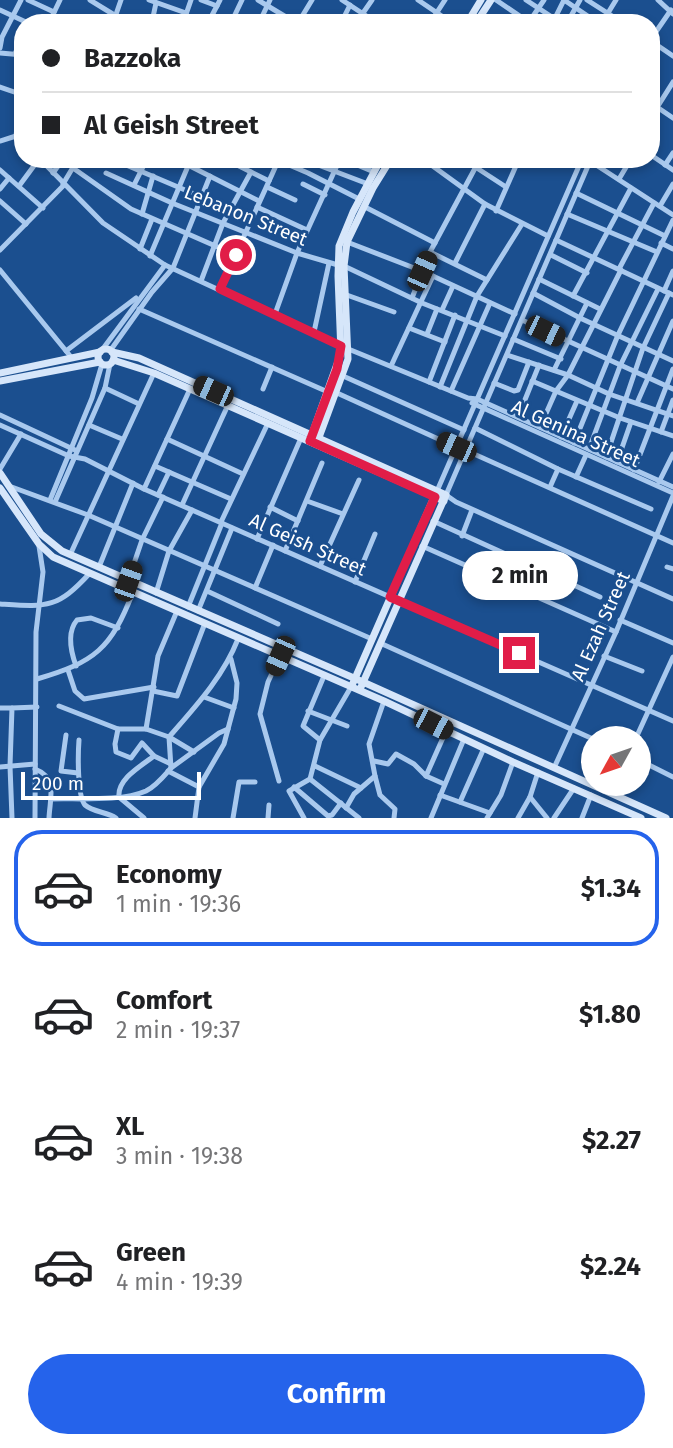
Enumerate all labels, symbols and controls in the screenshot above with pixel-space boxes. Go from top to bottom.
text: Bazzoka [84,43,181,74]
text: Al Geish Street [84,110,259,141]
street label: Lebanon Street [181,180,311,251]
route start [220,239,252,271]
car [404,248,441,294]
car [522,312,569,350]
car [190,373,237,409]
street label: Al Genina Street [508,395,644,472]
car [433,429,480,465]
street label: Al Geish Street [246,508,370,581]
callout: 2 min [461,552,577,600]
car [112,558,145,604]
text: 2 min [492,561,548,589]
street label: Al Ezah Street [566,568,635,685]
car [262,633,299,679]
route end [503,637,535,669]
car [410,705,457,743]
north arrow [581,726,651,796]
map controls [581,726,651,796]
scale bar [21,769,201,801]
text: 200 m [32,772,84,795]
icon: car [32,857,95,920]
text: Economy [116,859,222,890]
text: $1.34 [581,873,641,904]
text: 1 min · 19:36 [116,890,241,918]
icon: car [32,983,95,1046]
text: Comfort [116,985,212,1016]
text: $1.80 [579,999,641,1030]
text: 2 min · 19:37 [116,1016,240,1044]
icon: car [32,1109,95,1172]
text: XL [116,1111,144,1142]
text: $2.27 [582,1125,641,1156]
text: 3 min · 19:38 [116,1142,243,1170]
icon: car [32,1235,95,1298]
text: Green [116,1237,186,1268]
text: $2.24 [580,1251,641,1282]
text: 4 min · 19:39 [116,1268,243,1296]
button: Confirm [28,1354,645,1434]

